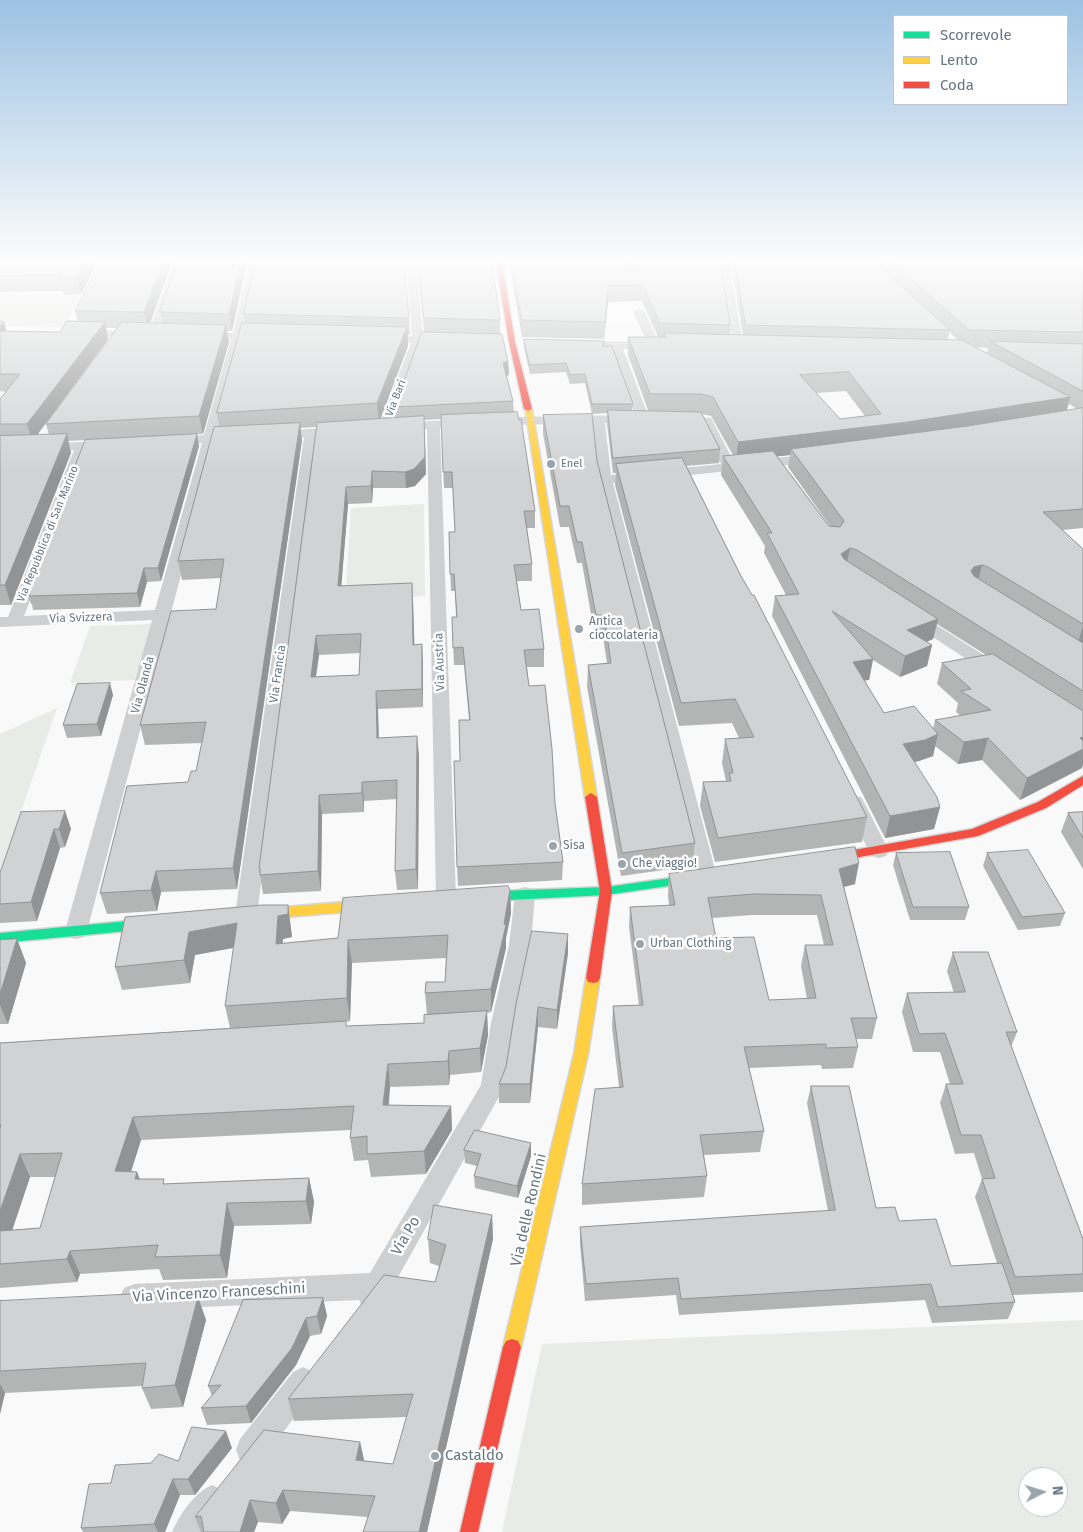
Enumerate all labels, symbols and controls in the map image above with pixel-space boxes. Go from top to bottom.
legend [893,15,1068,105]
text: Scorrevole [940,26,1012,44]
text: Lento [940,51,978,69]
text: Coda [940,76,974,94]
street label: Via Bari [383,378,409,418]
place label: Enel [561,457,582,471]
marker: Enel [545,458,557,470]
street label: Via Repubblica di San Marino [15,464,81,604]
street label: Via Svizzera [49,610,113,626]
place label: Antica cioccolateria [589,615,658,643]
marker: Antica cioccolateria [573,623,585,635]
street label: Via Austria [432,633,448,691]
street label: Via Francia [267,644,289,704]
street label: Via Olanda [128,655,158,715]
place label: Sisa [563,839,585,853]
marker: Sisa [547,840,559,852]
place label: Che viaggio! [632,857,697,871]
marker: Che viaggio! [616,858,628,870]
place label: Urban Clothing [650,937,731,951]
marker: Urban Clothing [634,938,646,950]
street label: Via delle Rondini [507,1152,551,1268]
street label: Via Po [388,1213,424,1259]
street label: Via Vincenzo Franceschini [132,1279,306,1307]
place label: Castaldo [445,1447,504,1465]
marker: Castaldo [429,1450,441,1462]
north arrow [1018,1467,1068,1517]
text: N [1049,1485,1066,1496]

